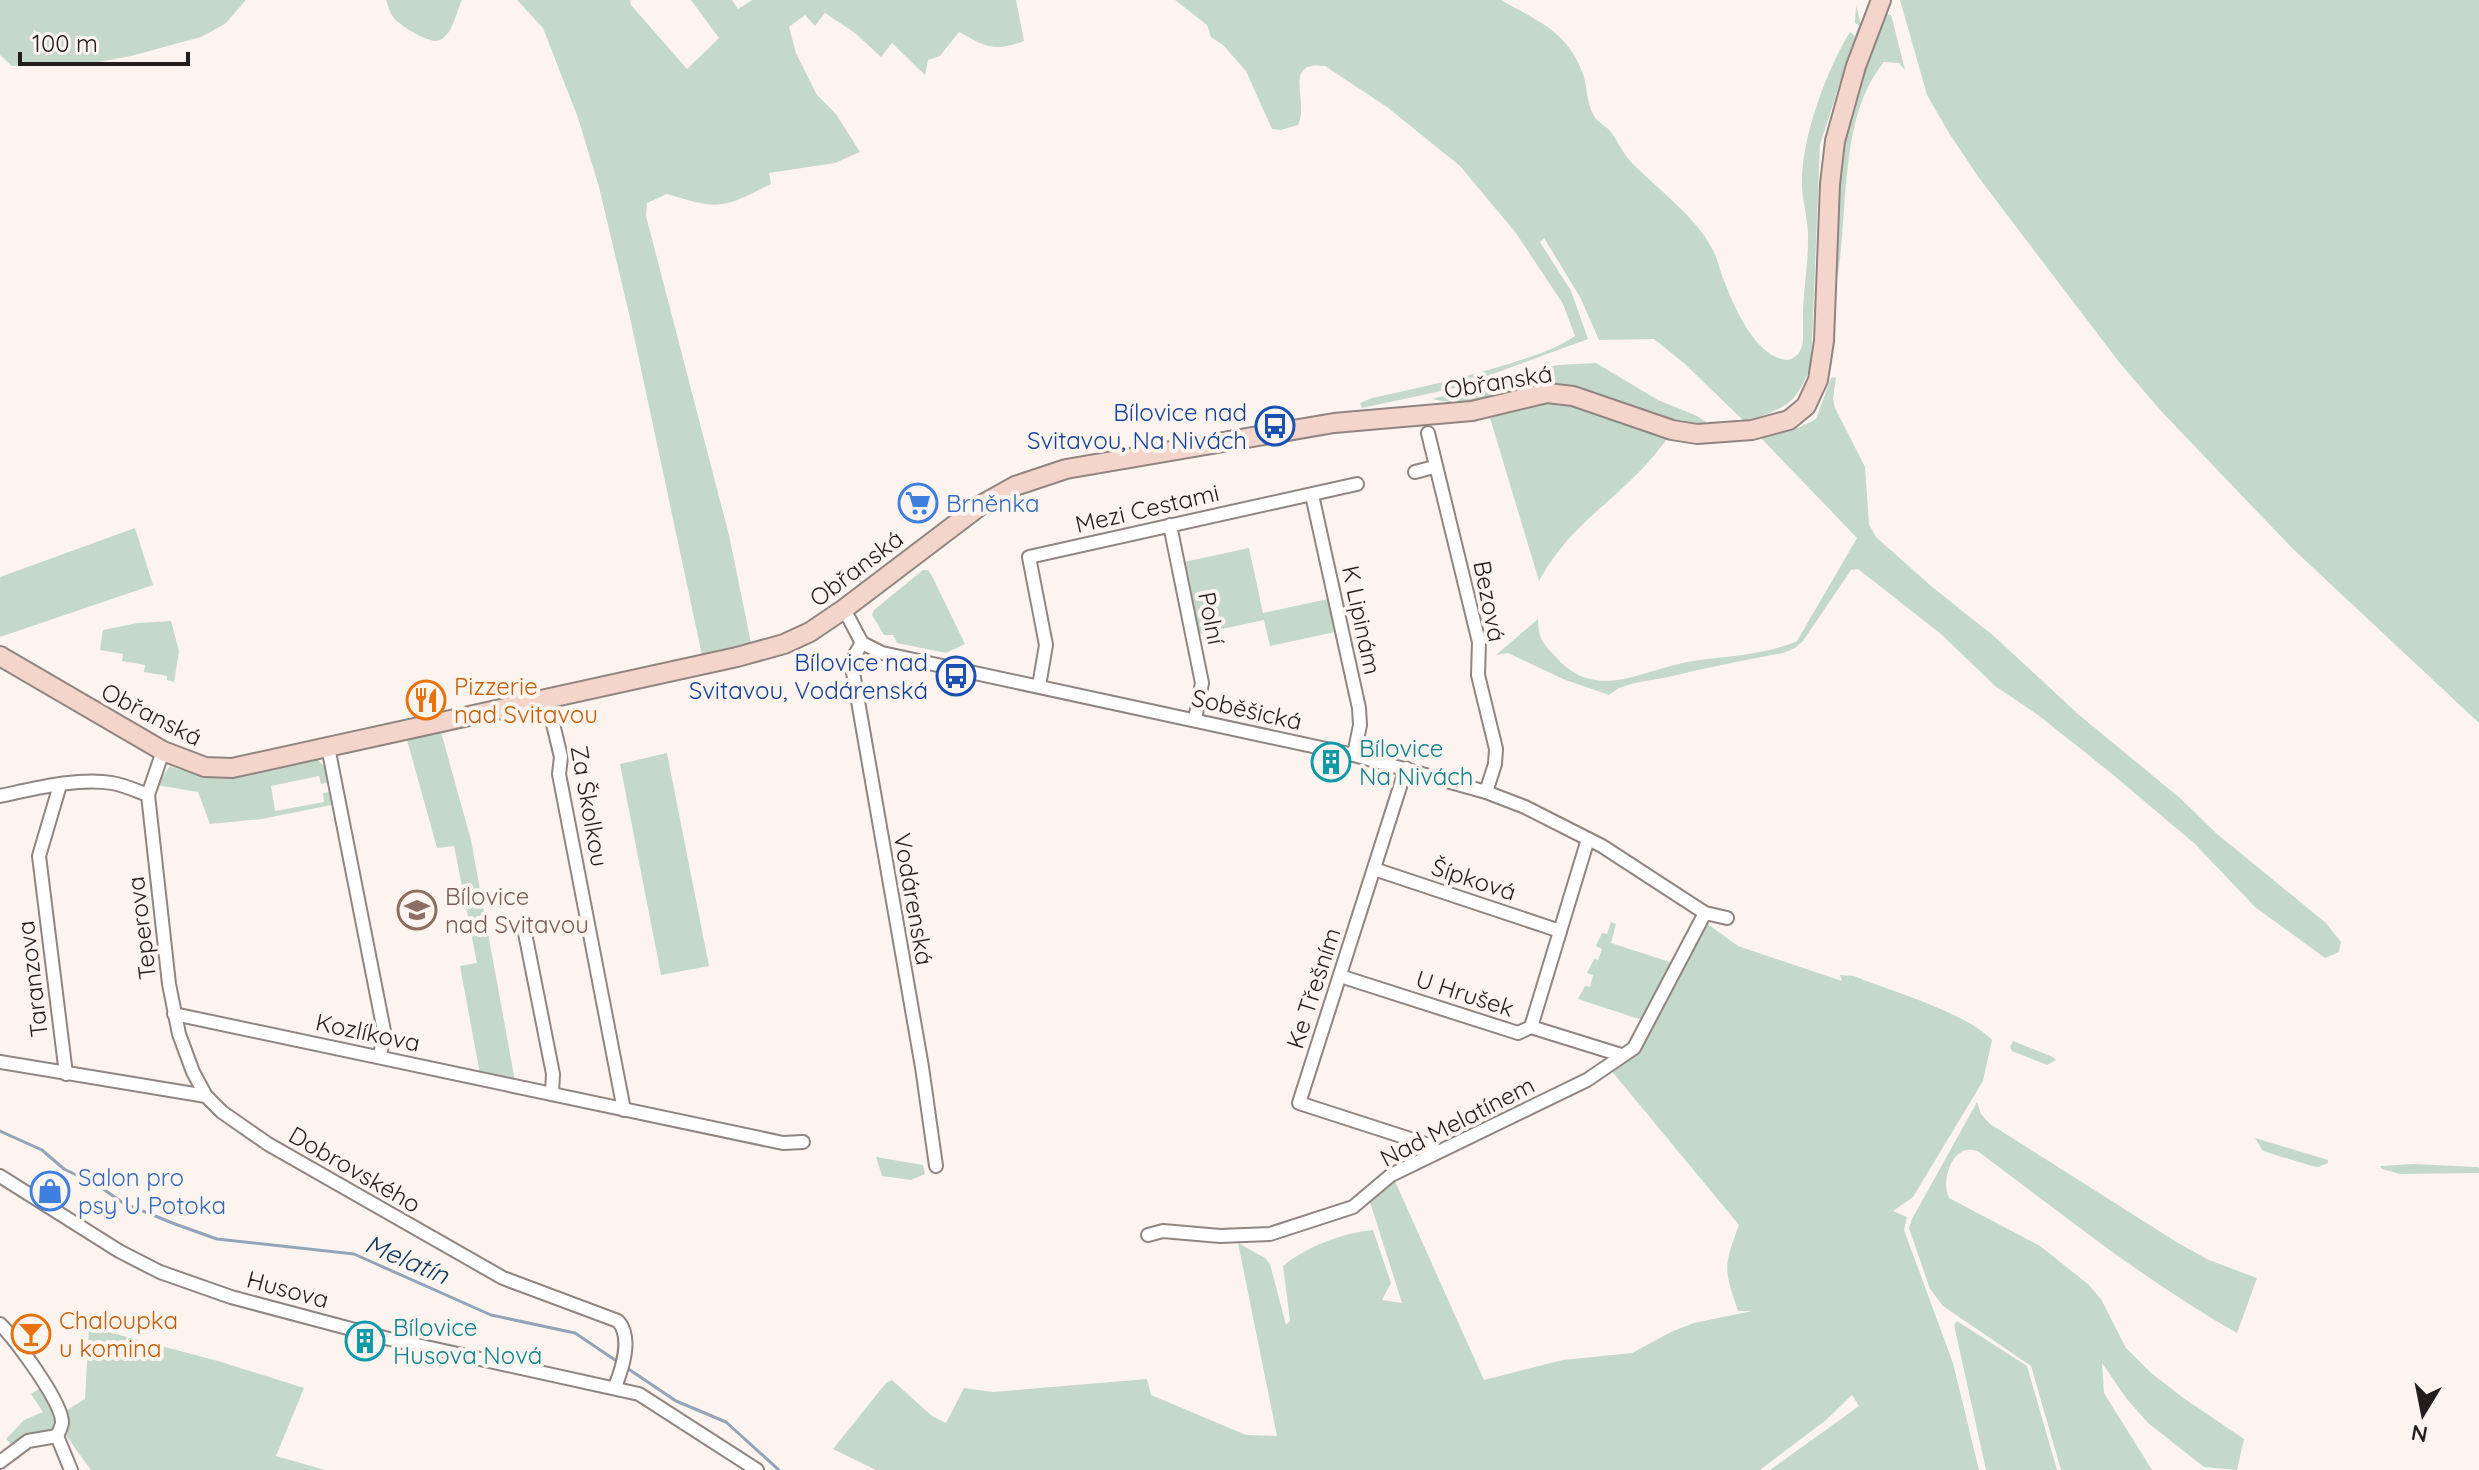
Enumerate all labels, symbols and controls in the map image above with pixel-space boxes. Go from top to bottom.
scale bar [20,16,188,66]
text: 100 m [32,28,98,58]
street label: Obřanská [1442,358,1554,404]
place label: Bílovice nad Svitavou, Na Nivách [1027,397,1247,455]
bus stop icon: Bílovice nad Svitavou, Na Nivách [1254,405,1296,447]
street label: Mezi Cestami [1072,477,1222,539]
supermarket icon: Brněnka [897,482,939,524]
place label: Brněnka [946,488,1039,518]
street label: Obřanská [803,523,909,613]
street label: Bezová [1467,558,1513,644]
street label: K Lipinám [1336,563,1388,677]
street label: Polní [1192,589,1232,648]
place label: Bílovice nad Svitavou, Vodárenská [689,647,928,705]
bus stop icon: Bílovice nad Svitavou, Vodárenská [935,655,977,697]
place label: Pizzerie nad Svitavou [454,671,598,729]
street label: Obřanská [97,676,207,752]
restaurant icon: Pizzerie nad Svitavou [405,679,447,721]
street label: Soběšická [1189,682,1305,736]
place label: Bílovice Na Nivách [1359,733,1473,791]
building icon: Bílovice Na Nivách [1310,741,1352,783]
street label: Za Školkou [565,743,615,869]
street label: Vodárenská [888,831,940,967]
street label: Šípková [1428,851,1520,907]
street label: Teperova [120,875,162,981]
place label: Bílovice nad Svitavou [445,881,589,939]
school or university icon: Bílovice nad Svitavou [396,889,438,931]
street label: Taranzova [10,919,54,1039]
street label: Ke Třešním [1279,924,1347,1052]
street label: U Hrušek [1412,963,1518,1023]
street label: Kozlíkova [313,1006,423,1058]
street label: Nad Melatínem [1375,1069,1539,1173]
street label: Dobrovského [284,1119,426,1219]
place label: Salon pro psy U Potoka [78,1162,226,1220]
shop icon: Salon pro psy U Potoka [29,1170,71,1212]
water label: Melatín [360,1227,455,1292]
street label: Husova [244,1264,332,1314]
place label: Chaloupka u komina [59,1305,178,1363]
place label: Bílovice Husova Nová [393,1312,542,1370]
bar icon: Chaloupka u komina [10,1313,52,1355]
building icon: Bílovice Husova Nová [344,1320,386,1362]
north arrow [2383,1374,2463,1454]
text: N [2409,1419,2430,1449]

